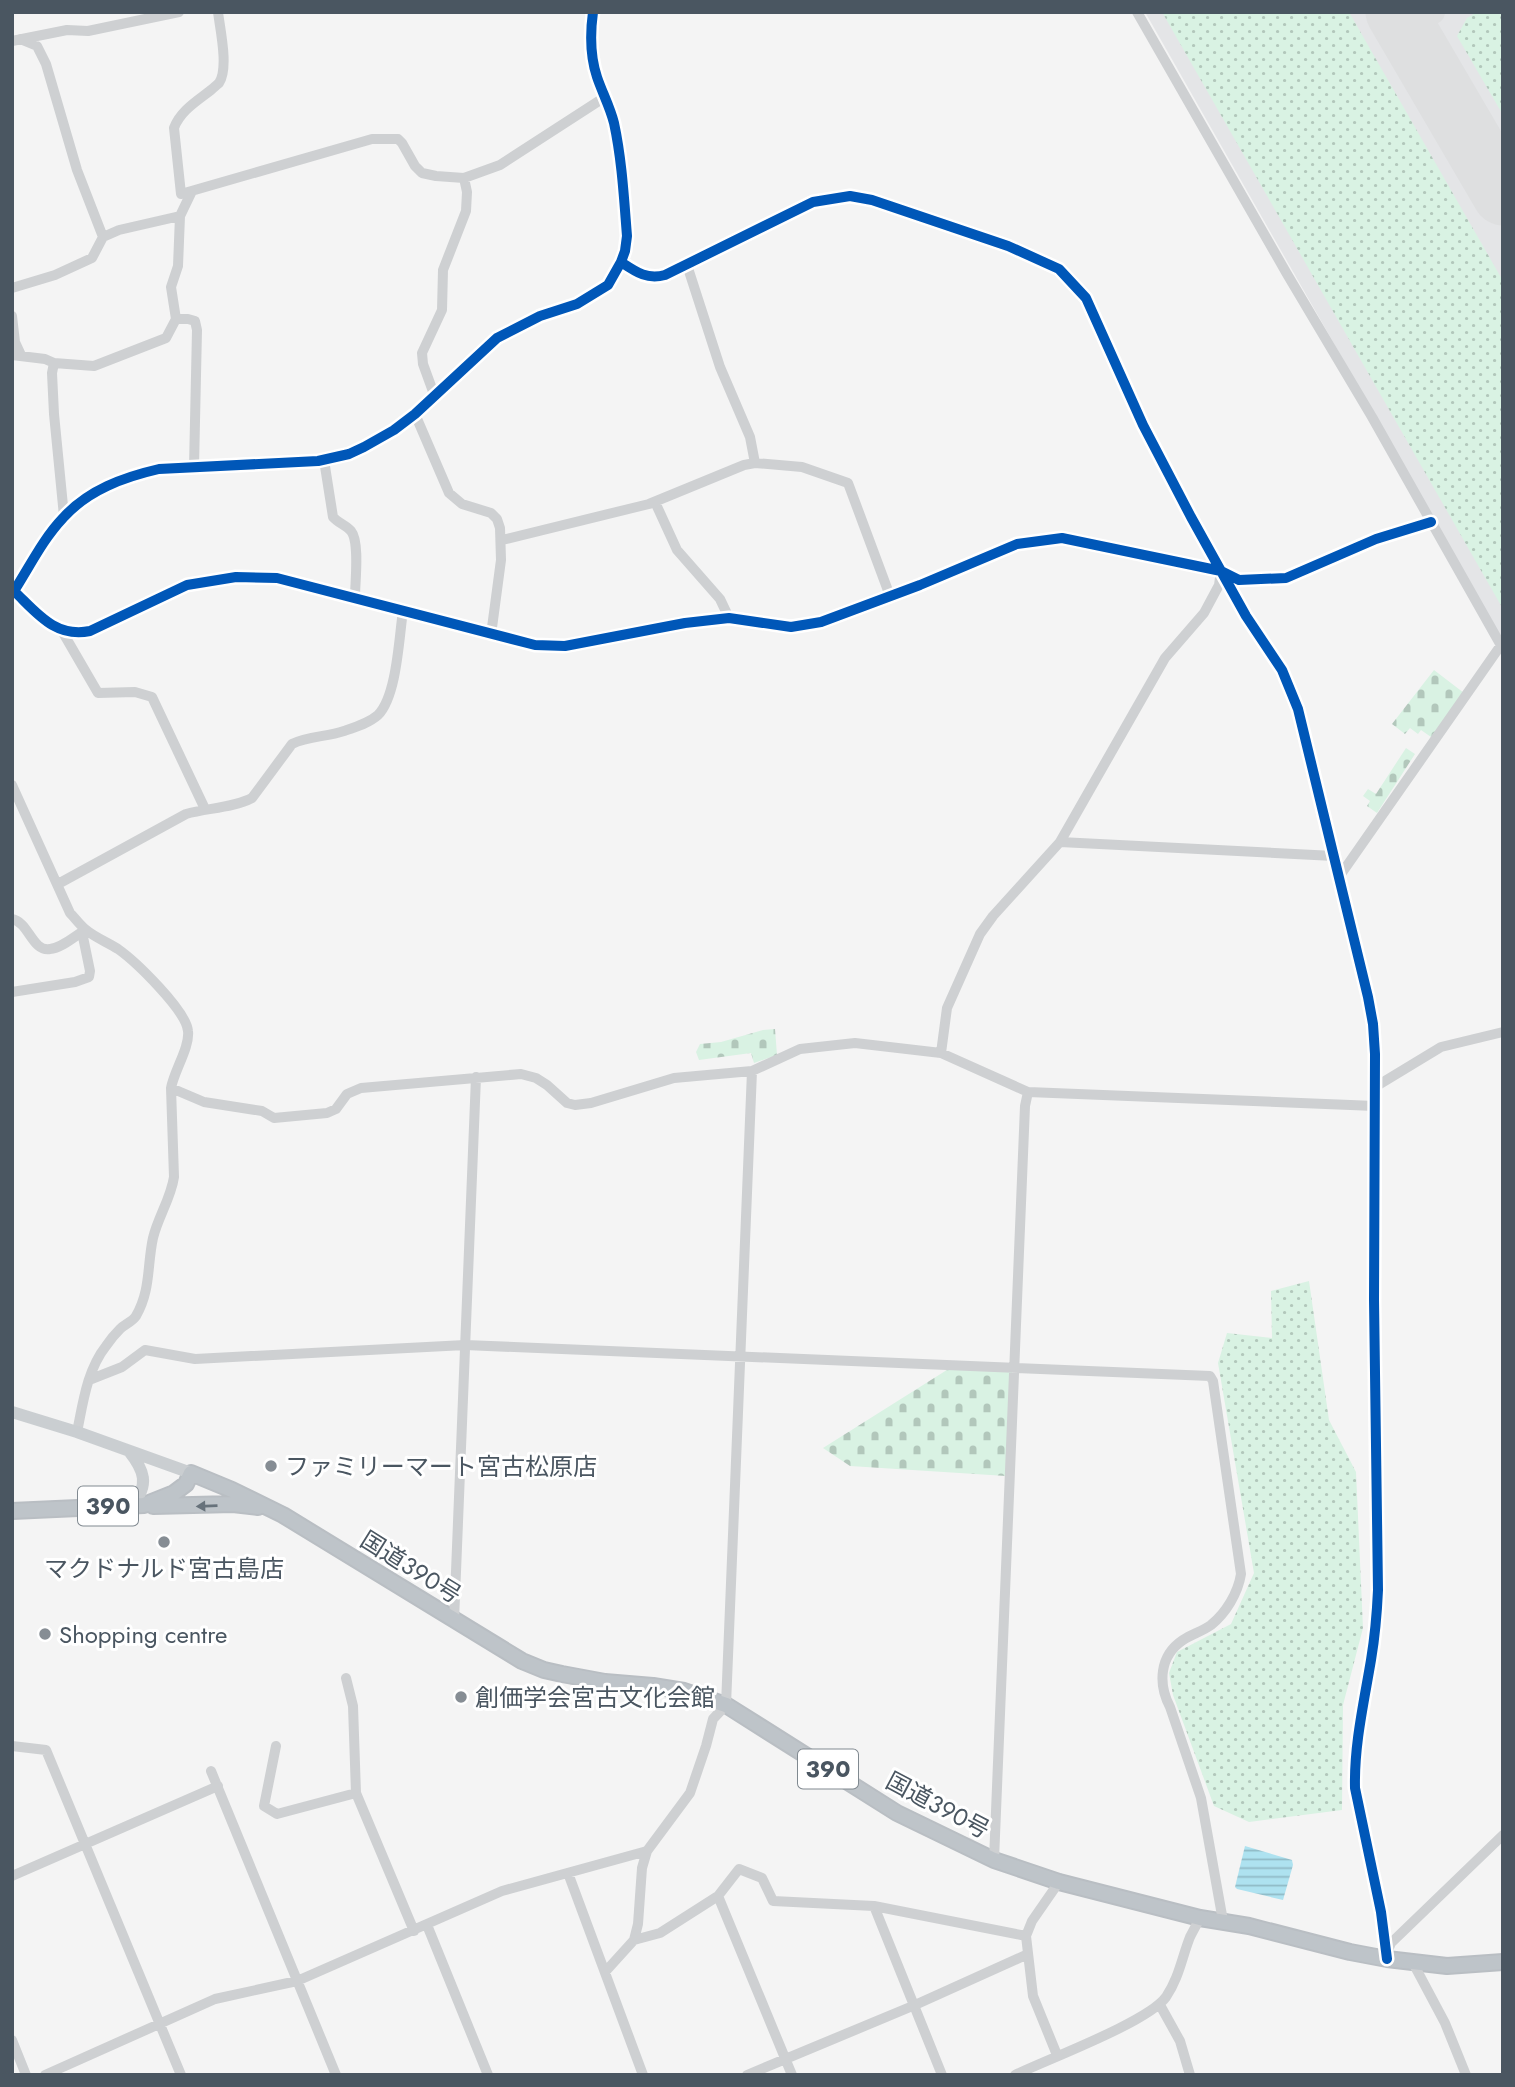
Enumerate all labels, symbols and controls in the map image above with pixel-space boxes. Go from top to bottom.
place label: ファミリーマート宮古松原店 [285,1449,597,1484]
marker: ファミリーマート宮古松原店 [263,1458,279,1474]
road number: 390 [78,1486,138,1526]
one-way arrow [196,1500,218,1511]
street label: 国道390号 [354,1522,468,1612]
marker: マクドナルド宮古島店 [156,1534,172,1550]
place label: マクドナルド宮古島店 [44,1551,284,1586]
place label: Shopping centre [59,1617,227,1652]
marker: Shopping centre [37,1626,53,1642]
place label: 創価学会宮古文化会館 [475,1680,715,1715]
marker: 創価学会宮古文化会館 [453,1689,469,1705]
road number: 390 [798,1750,858,1788]
street label: 国道390号 [880,1763,996,1847]

